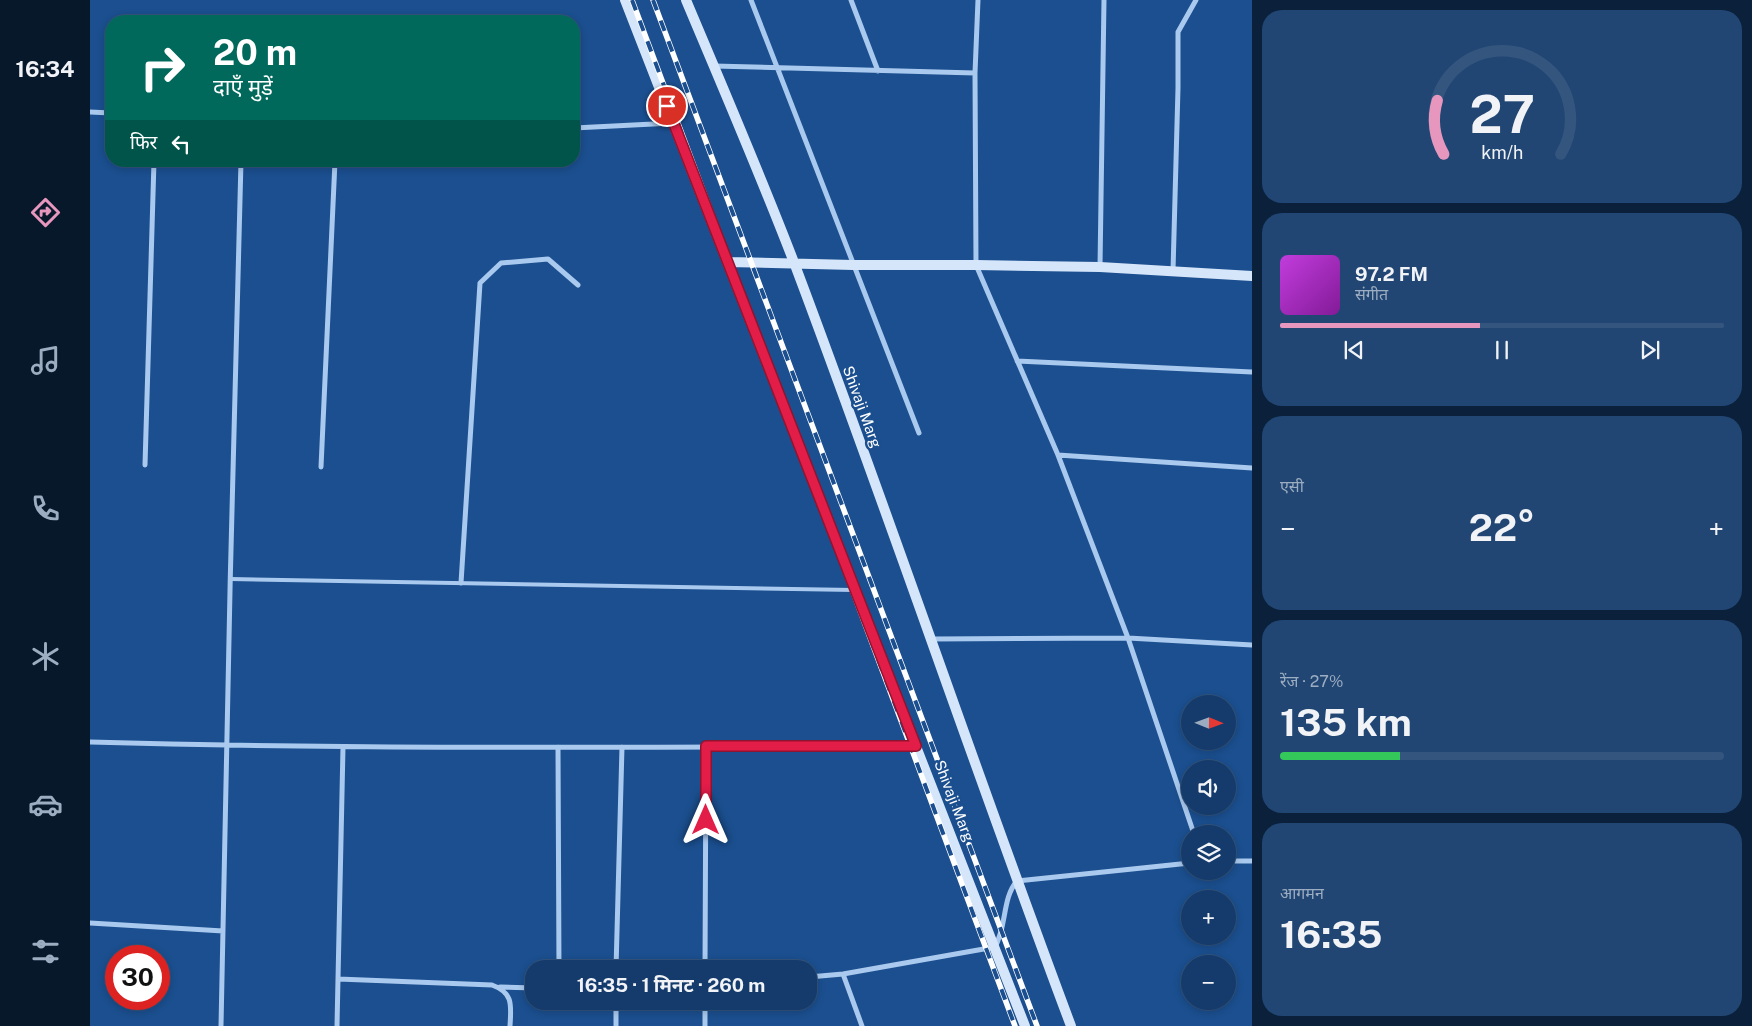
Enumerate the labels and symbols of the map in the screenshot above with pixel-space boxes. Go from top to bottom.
pin [646,85,688,127]
street label: Shivaji Marg [840,364,885,450]
north arrow [1181,695,1236,750]
street label: Shivaji Marg [931,758,978,844]
position arrow [679,793,731,845]
speed limit sign: 30 [105,945,170,1010]

